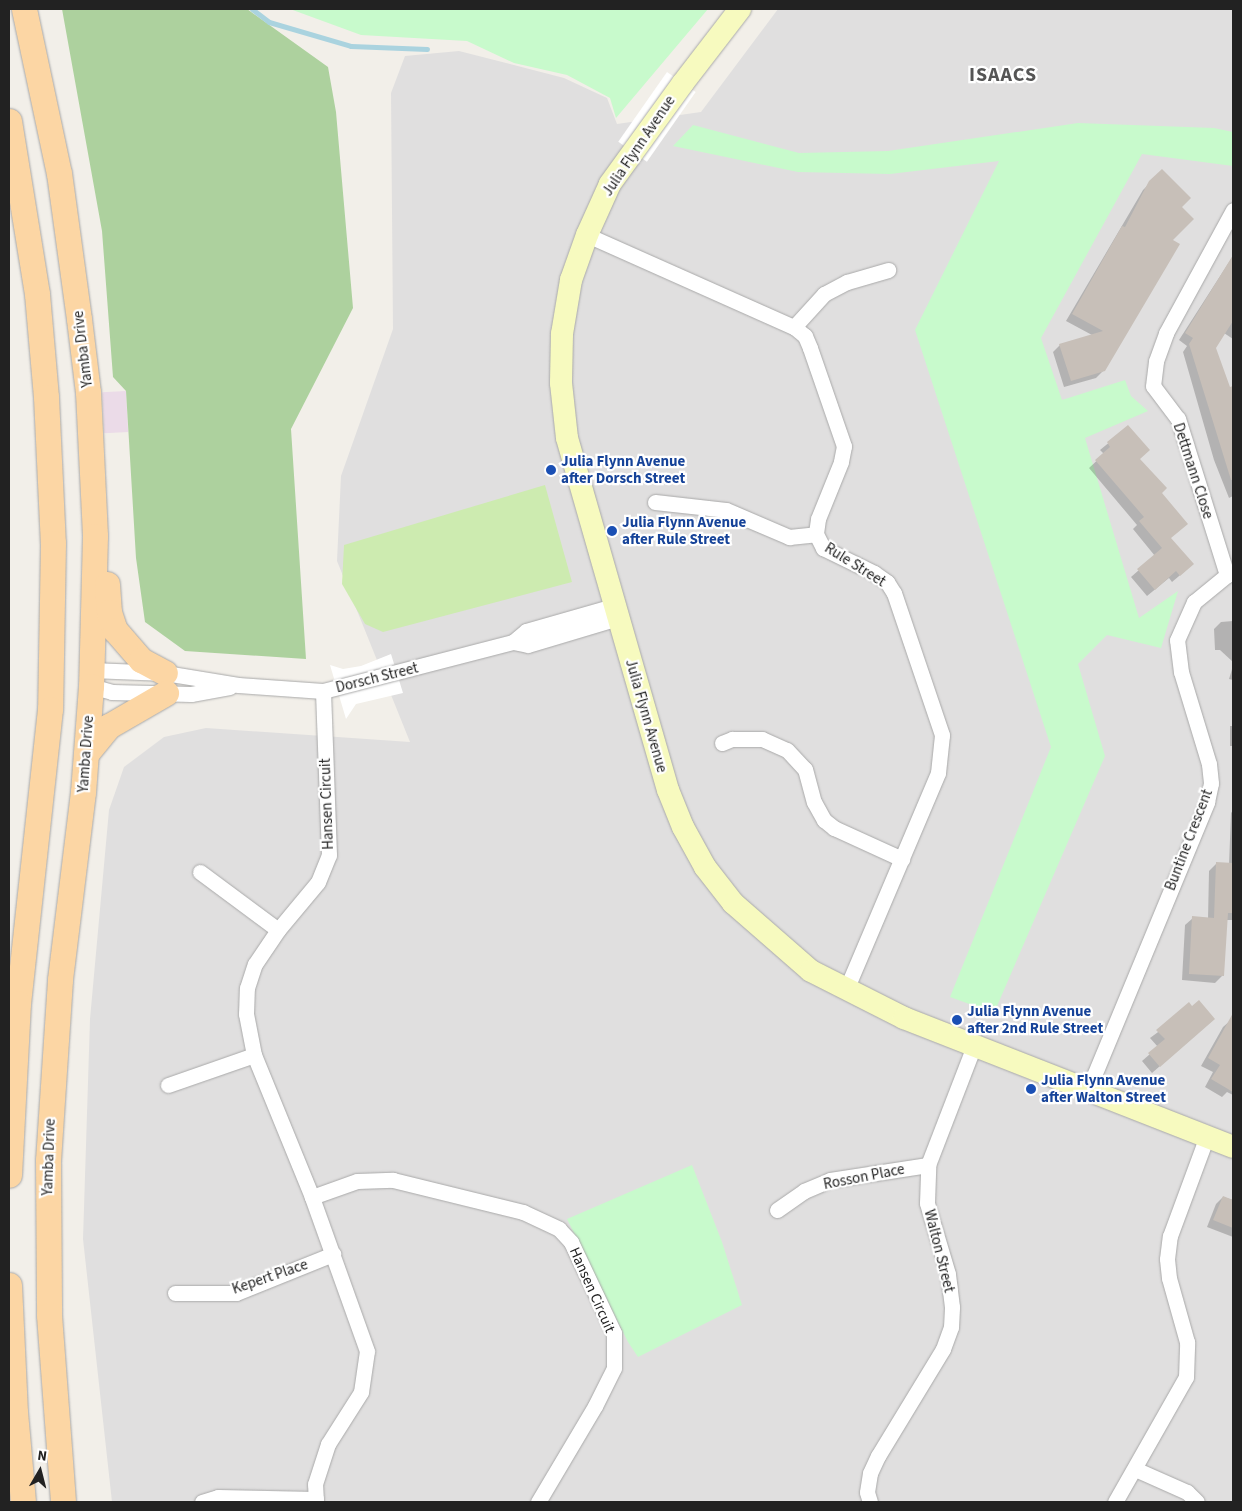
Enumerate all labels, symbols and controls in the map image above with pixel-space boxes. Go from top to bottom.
district label: ISAACS [968,63,1038,87]
street label: Julia Flynn Avenue [599,92,679,200]
street label: Yamba Drive [69,310,97,388]
street label: Dettmann Close [1169,421,1217,521]
place label: Julia Flynn Avenue after Dorsch Street [561,452,685,487]
marker: Julia Flynn Avenue after Dorsch Street [545,464,557,476]
place label: Julia Flynn Avenue after Rule Street [622,513,746,548]
marker: Julia Flynn Avenue after Rule Street [606,525,618,537]
street label: Rule Street [821,539,889,591]
street label: Julia Flynn Avenue [621,657,671,775]
street label: Dorsch Street [334,659,420,697]
street label: Yamba Drive [74,715,98,793]
street label: Hansen Circuit [316,758,338,850]
street label: Buntine Crescent [1161,787,1217,893]
place label: Julia Flynn Avenue after 2nd Rule Street [967,1002,1103,1037]
marker: Julia Flynn Avenue after 2nd Rule Street [951,1014,963,1026]
place label: Julia Flynn Avenue after Walton Street [1041,1071,1166,1106]
marker: Julia Flynn Avenue after Walton Street [1025,1083,1037,1095]
street label: Yamba Drive [39,1118,59,1196]
street label: Rosson Place [822,1160,906,1194]
street label: Walton Street [920,1208,958,1294]
street label: Hansen Circuit [565,1245,619,1335]
street label: Kepert Place [230,1256,310,1298]
north arrow [15,1446,65,1496]
text: N [36,1446,48,1467]

